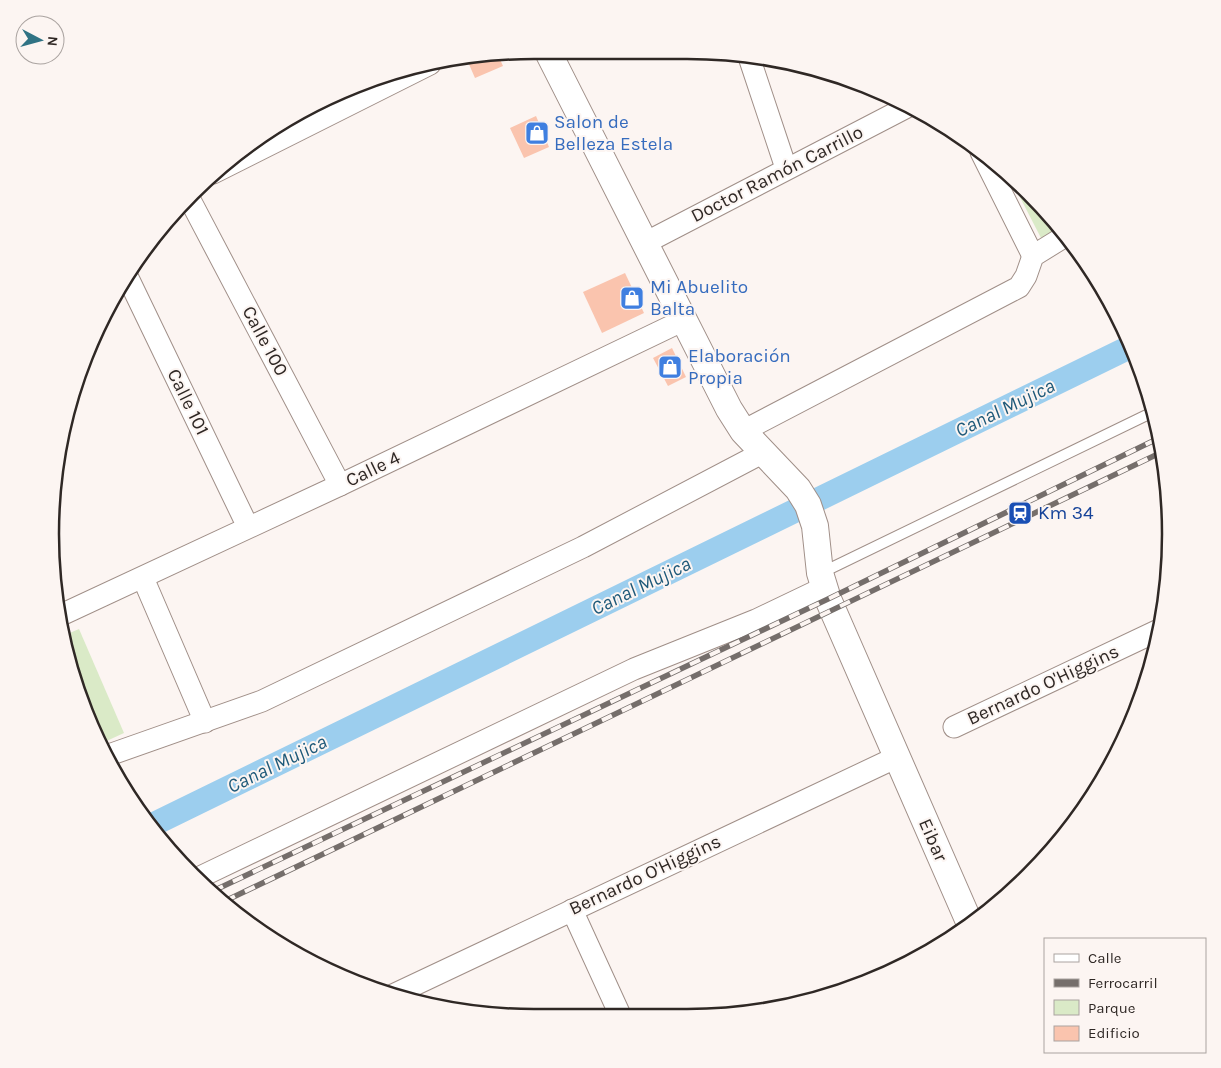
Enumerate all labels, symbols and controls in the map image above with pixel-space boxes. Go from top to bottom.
north arrow [15,15,65,65]
text: N [43,35,61,47]
place label: Salon de Belleza Estela [554,111,673,155]
shop icon: Salon de Belleza Estela [524,120,550,146]
street label: Doctor Ramón Carrillo [687,121,867,227]
place label: Mi Abuelito Balta [650,276,748,320]
shop icon: Mi Abuelito Balta [619,285,645,311]
street label: Calle 100 [237,302,293,380]
place label: Elaboración Propia [688,345,791,389]
shop icon: Elaboración Propia [657,354,683,380]
street label: Calle 101 [163,365,213,439]
water label: Canal Mujica [951,374,1059,442]
street label: Calle 4 [342,446,404,492]
station icon: Km 34 [1007,500,1033,526]
place label: Km 34 [1038,502,1094,524]
water label: Canal Mujica [587,552,695,620]
street label: Bernardo O'Higgins [964,640,1122,730]
water label: Canal Mujica [223,730,331,798]
street label: Eibar [914,815,952,865]
street label: Bernardo O'Higgins [566,830,724,920]
legend [1044,938,1206,1053]
text: Calle [1088,949,1122,967]
text: Ferrocarril [1088,974,1158,992]
text: Parque [1088,999,1136,1017]
text: Edificio [1088,1024,1140,1042]

